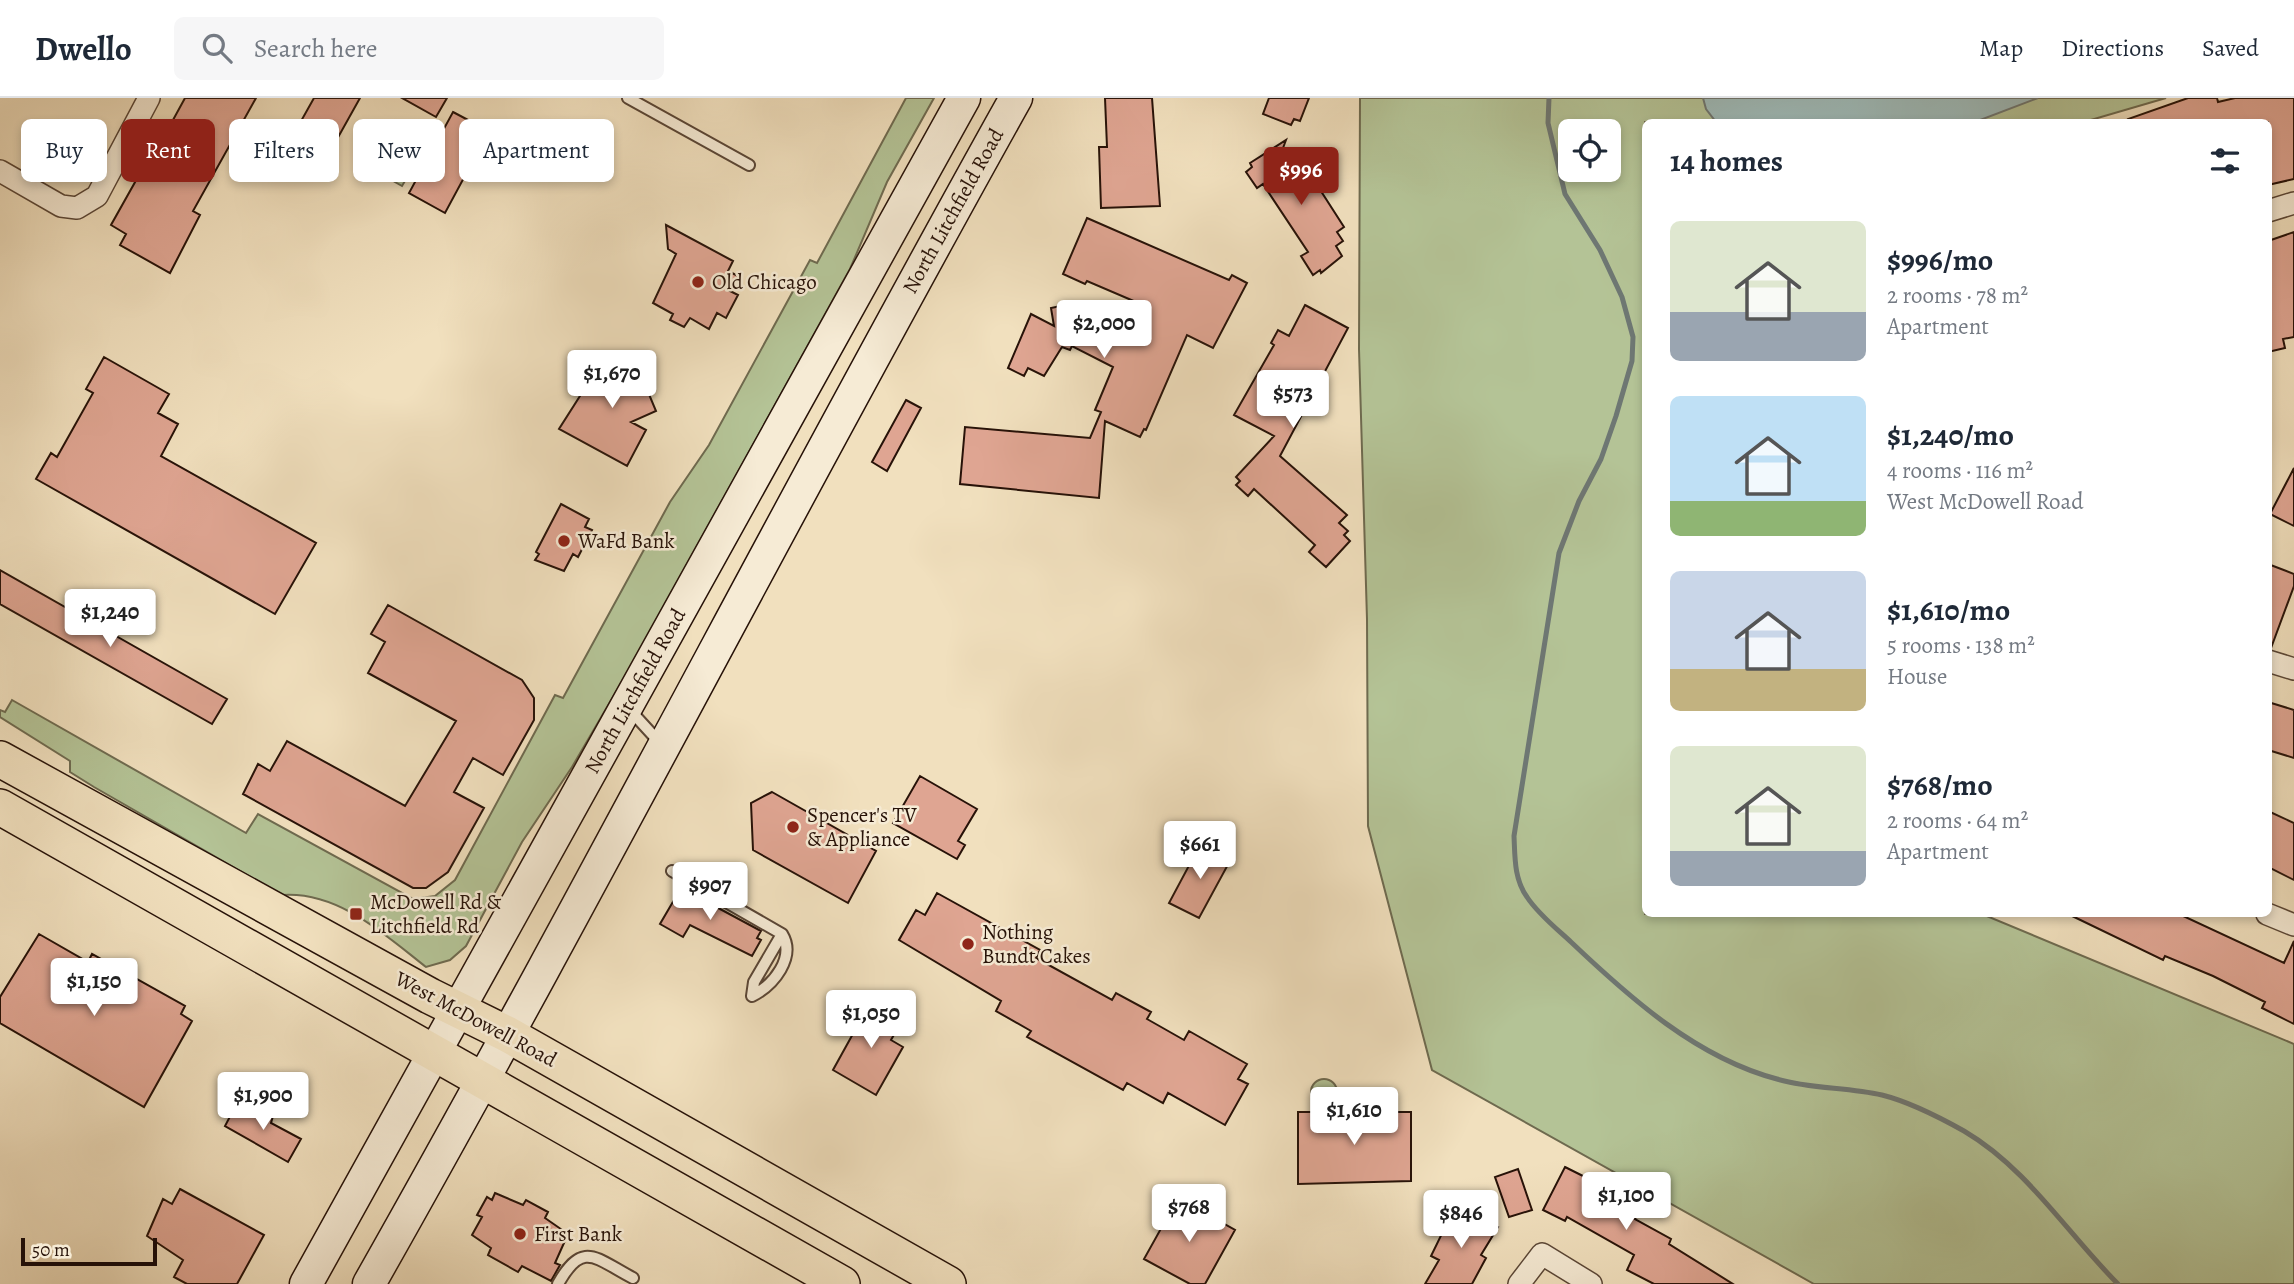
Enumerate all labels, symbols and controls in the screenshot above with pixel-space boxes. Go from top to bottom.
search box [174,17,664,80]
text: Dwello [35,26,132,71]
icon: search [198,29,236,67]
text: Search here [254,31,377,66]
text: Map [1979,32,2023,64]
text: Directions [2061,32,2164,64]
text: Saved [2202,32,2259,64]
chip: Buy [21,119,107,182]
chip: Rent [121,119,215,182]
chip: Filters [229,119,339,182]
chip: New [353,119,445,182]
chip: Apartment [459,119,614,182]
map controls [1558,119,1621,182]
button: locate [1558,119,1621,182]
street label: North Litchfield Road [896,123,1010,299]
text: 14 homes [1670,141,1783,181]
icon: filters [2206,142,2244,180]
pin: $996 [1260,148,1342,207]
text: $996 [1280,154,1322,185]
text: $996/mo [1887,240,1993,280]
icon: home [1726,249,1810,333]
place label: Old Chicago [712,268,817,296]
marker: Old Chicago [690,274,706,290]
text: 2 rooms · 78 m² [1887,280,2028,311]
pin: $2,000 [1047,300,1161,360]
text: $2,000 [1073,307,1135,338]
text: Apartment [1887,311,1989,342]
pin: $1,670 [555,350,669,410]
text: $1,670 [583,357,641,388]
pin: $573 [1252,370,1334,430]
text: $573 [1273,377,1313,408]
text: $1,240/mo [1887,415,2014,455]
icon: home [1726,424,1810,508]
text: 4 rooms · 116 m² [1887,455,2033,486]
text: West McDowell Road [1887,486,2084,517]
place label: WaFd Bank [577,527,675,555]
marker: WaFd Bank [556,533,572,549]
pin: $1,240 [53,589,167,649]
text: $1,610/mo [1887,590,2010,630]
text: $1,240 [81,596,139,627]
icon: home [1726,599,1810,683]
street label: North Litchfield Road [578,603,692,779]
text: 5 rooms · 138 m² [1887,630,2035,661]
text: House [1887,661,1947,692]
text: $768/mo [1887,765,1993,805]
icon: home [1726,774,1810,858]
place label: Spencer's TV & Appliance [807,801,917,853]
text: 2 rooms · 64 m² [1887,805,2028,836]
marker: Spencer's TV & Appliance [785,819,801,835]
pin: $661 [1159,822,1241,881]
text: $661 [1180,828,1220,859]
text: Apartment [1887,836,1989,867]
pin: $907 [669,862,751,922]
text: $907 [689,869,731,900]
place label: McDowell Rd & Litchfield Rd [370,888,501,940]
marker: McDowell Rd & Litchfield Rd [348,906,364,922]
place label: Nothing Bundt Cakes [982,918,1091,970]
marker: Nothing Bundt Cakes [960,936,976,952]
pin: $1,150 [37,958,151,1018]
street label: West McDowell Road [389,964,562,1074]
text: $1,150 [67,965,121,996]
pin: $1,050 [814,990,928,1050]
text: $1,050 [842,997,900,1028]
pin: $1,900 [206,1072,320,1132]
text: $1,900 [234,1079,292,1110]
pin: $1,610 [1297,1088,1411,1147]
text: $1,610 [1326,1094,1382,1125]
pin: $1,100 [1569,1172,1683,1232]
text: $1,100 [1598,1179,1654,1210]
pin: $768 [1148,1184,1230,1244]
pin: $846 [1420,1190,1502,1250]
text: $768 [1168,1191,1210,1222]
text: $846 [1439,1197,1483,1228]
place label: First Bank [534,1220,623,1248]
marker: First Bank [512,1226,528,1242]
scale bar [21,1235,158,1267]
text: 50 m [32,1237,70,1263]

